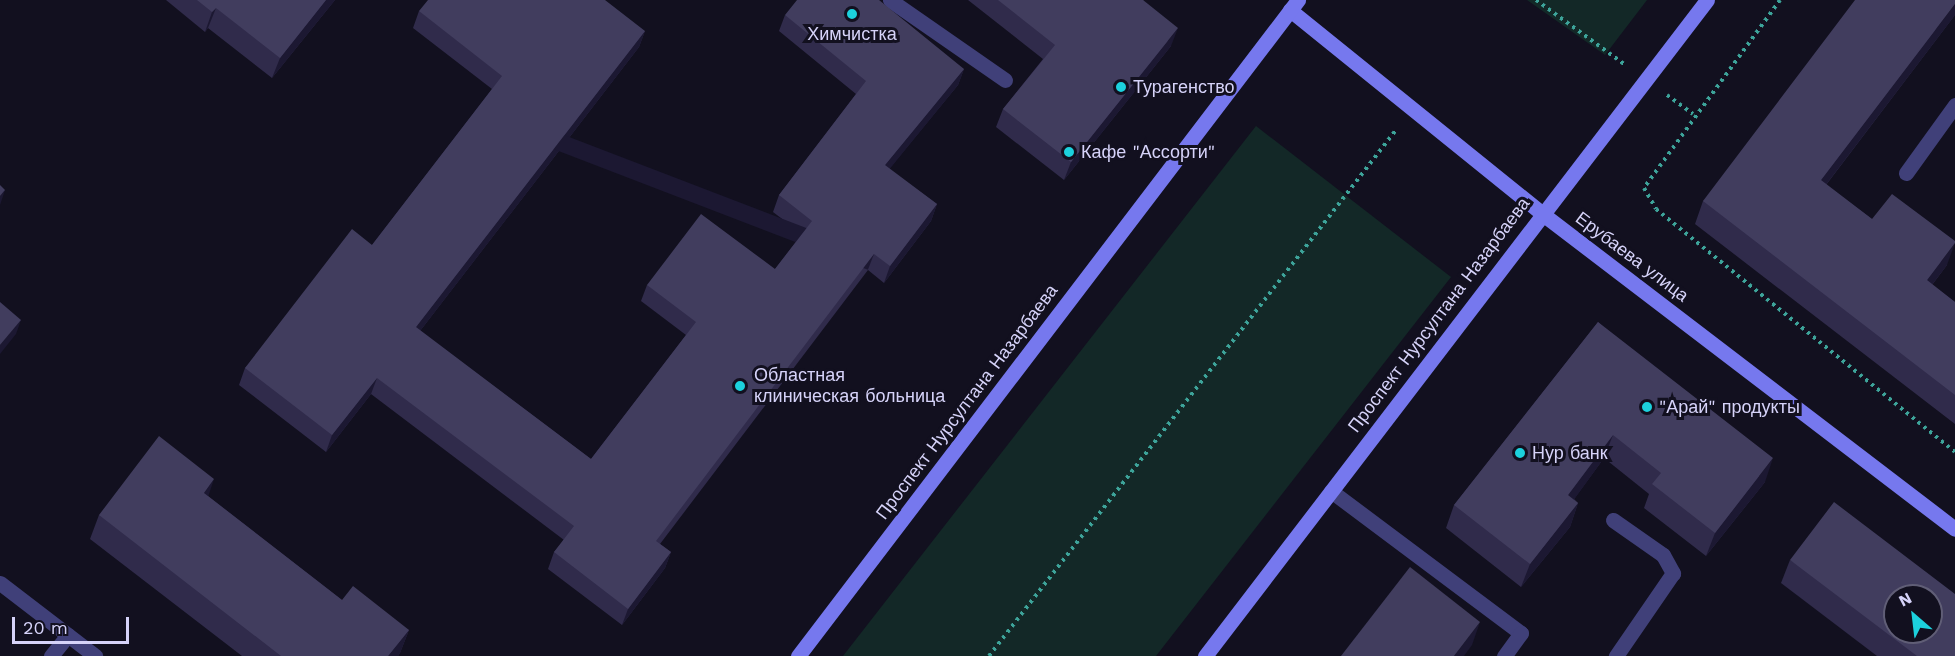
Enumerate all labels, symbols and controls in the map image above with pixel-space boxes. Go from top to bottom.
marker: Химчистка [845,7,859,21]
place label: Химчистка [807,23,897,45]
place label: Турагенство [1133,76,1235,98]
marker: Турагенство [1114,80,1128,94]
place label: Кафе "Ассорти" [1081,141,1215,163]
marker: Кафе "Ассорти" [1062,145,1076,159]
street label: Проспект Нурсултана Назарбаева [1344,193,1534,437]
street label: Ерубаева улица [1571,207,1693,307]
street label: Проспект Нурсултана Назарбаева [872,280,1062,524]
place label: Областная клиническая больница [754,365,945,407]
marker: Областная клиническая больница [731,377,749,395]
place label: "Арай" продукты [1659,396,1800,418]
marker: "Арай" продукты [1640,400,1654,414]
place label: Нур банк [1532,442,1608,464]
marker: Нур банк [1513,446,1527,460]
north arrow [1883,584,1943,644]
text: N [1896,588,1915,611]
scale bar [15,605,132,643]
text: 20 m [23,617,68,638]

